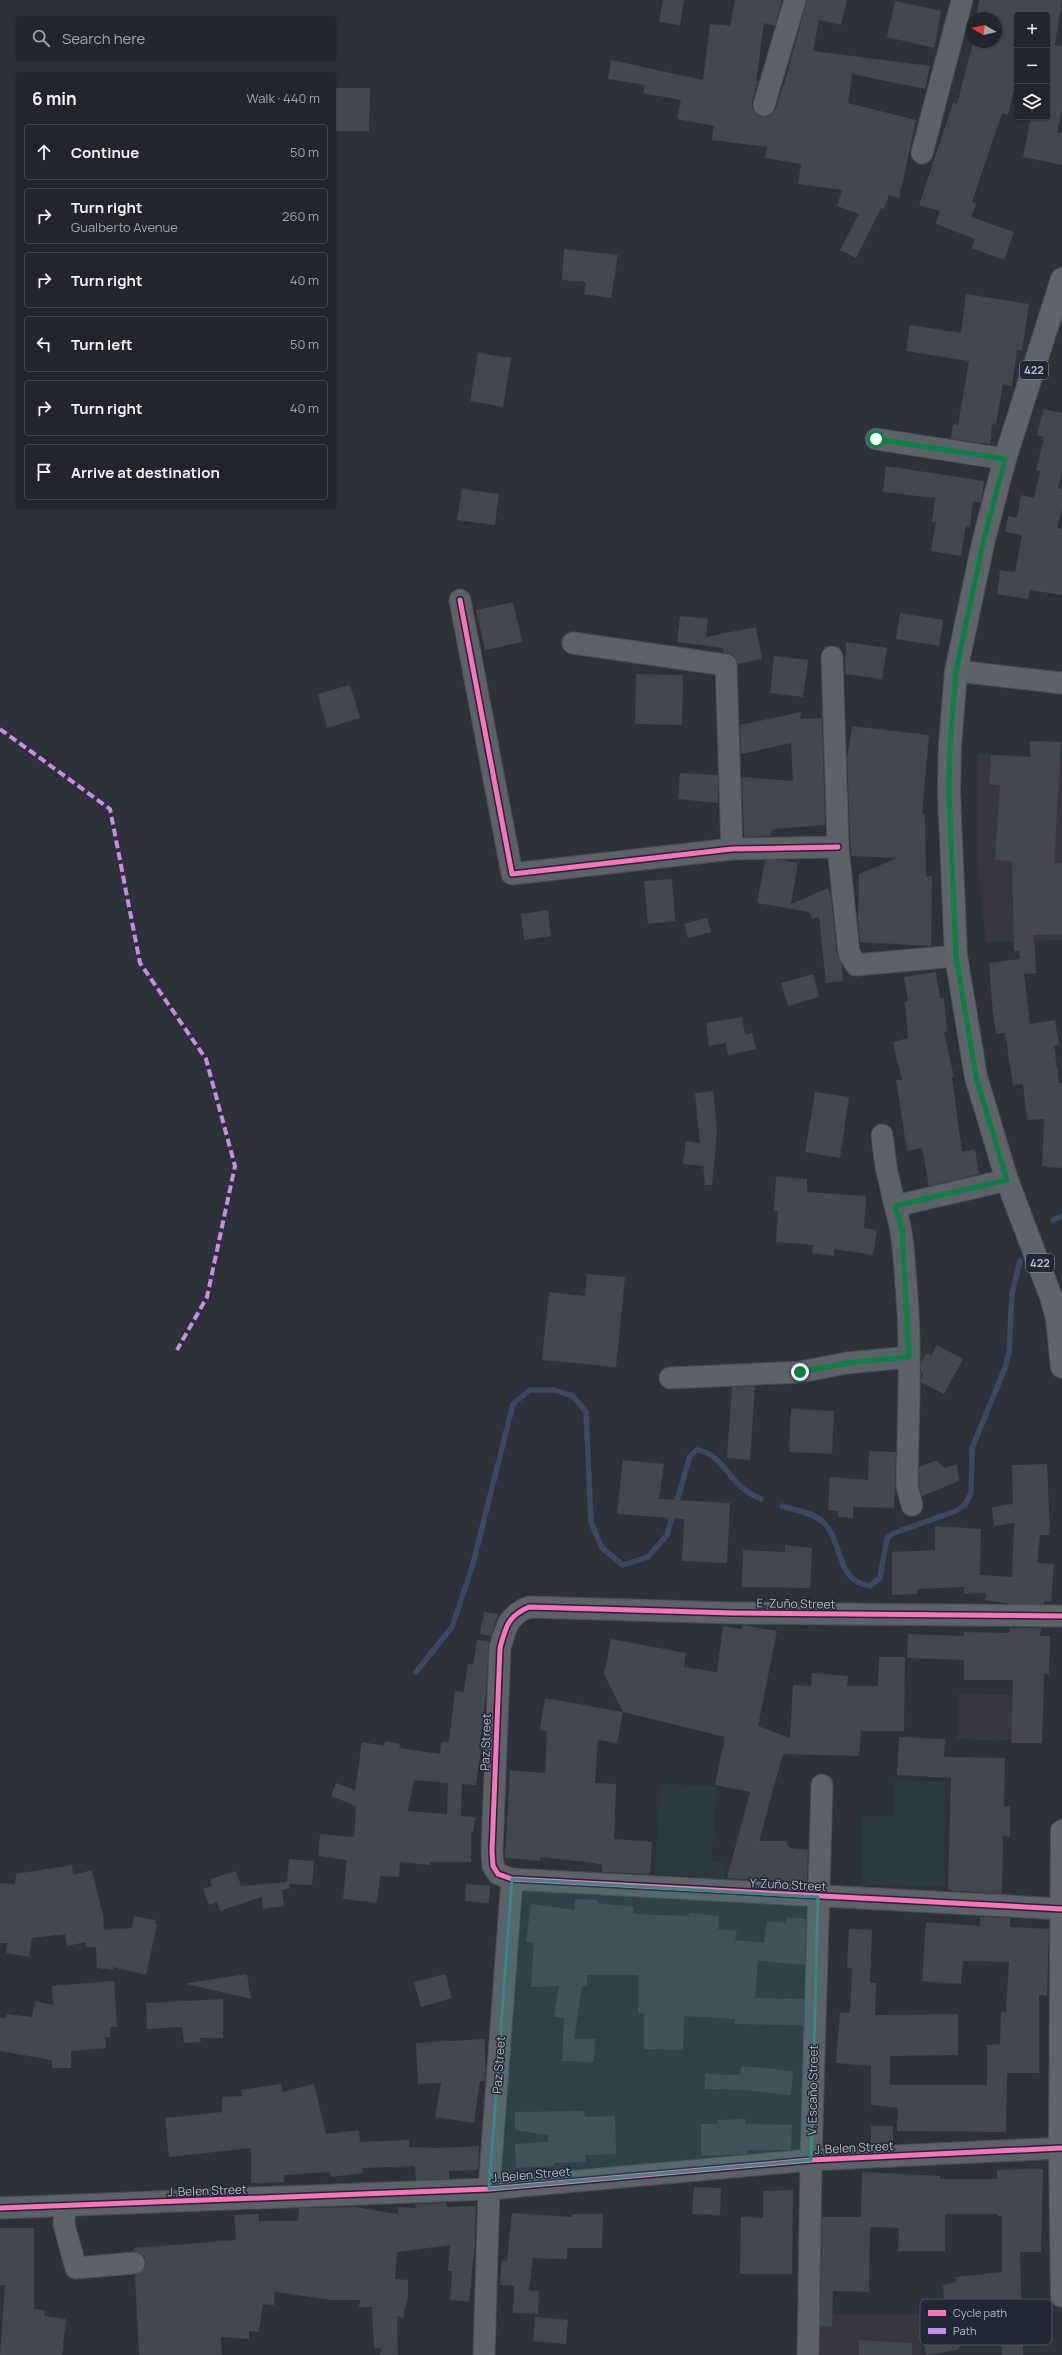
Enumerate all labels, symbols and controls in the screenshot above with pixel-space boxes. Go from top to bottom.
north arrow [966,12,1002,48]
map controls [1014,12,1050,120]
button: + [1014,12,1050,48]
search box [16,16,336,60]
icon: search [30,27,52,49]
text: Search here [62,28,145,49]
button: − [1014,48,1050,84]
button: layers [1014,84,1050,120]
text: 6 min [32,87,77,110]
text: Walk · 440 m [247,89,320,107]
icon: ahead [33,141,55,163]
text: Continue [71,142,139,163]
text: 50 m [290,143,319,161]
text: Turn right [71,197,142,218]
icon: right [33,205,55,227]
text: 260 m [282,207,319,225]
text: Gualberto Avenue [71,218,178,236]
icon: right [33,269,55,291]
text: Turn right [71,270,142,291]
text: 40 m [290,271,319,289]
icon: left [33,333,55,355]
text: Turn left [71,334,133,355]
text: 50 m [290,335,319,353]
road number: 422 [1020,361,1048,379]
icon: right [33,397,55,419]
text: Turn right [71,398,142,419]
text: 40 m [290,399,319,417]
route start [867,430,885,448]
icon: arrive [33,461,55,483]
text: Arrive at destination [71,462,220,483]
road number: 422 [1026,1254,1054,1272]
route end [791,1363,809,1381]
street label: E. Zuño Street [757,1594,836,1613]
street label: Paz Street [476,1713,495,1771]
street label: Y. Zuño Street [749,1874,827,1895]
street label: Paz Street [488,2035,509,2094]
street label: V. Escaño Street [803,2045,822,2135]
street label: J. Belen Street [814,2137,894,2158]
street label: J. Belen Street [491,2163,571,2186]
street label: J. Belen Street [167,2181,247,2200]
legend [920,2299,1052,2345]
text: Cycle path [953,2305,1007,2320]
text: Path [953,2323,976,2338]

